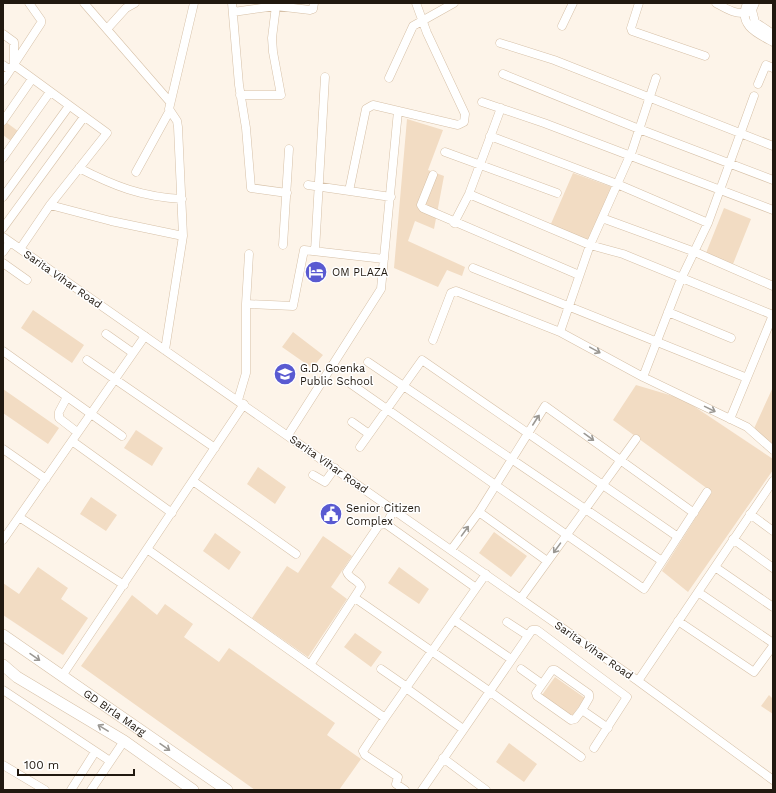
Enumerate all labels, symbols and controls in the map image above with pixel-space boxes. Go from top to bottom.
street label: Sarita Vihar Road [21,248,104,311]
hotel icon: OM PLAZA [303,259,329,285]
place label: OM PLAZA [332,266,388,279]
one-way arrow [588,347,600,355]
school or university icon: G.D. Goenka Public School [272,361,298,387]
place label: G.D. Goenka Public School [300,362,374,388]
one-way arrow [704,406,716,413]
one-way arrow [532,414,541,425]
street label: Sarita Vihar Road [287,433,370,496]
one-way arrow [583,433,594,441]
public building icon: Senior Citizen Complex [318,501,344,527]
place label: Senior Citizen Complex [346,502,421,528]
one-way arrow [461,525,469,536]
one-way arrow [553,543,561,554]
street label: Sarita Vihar Road [552,619,635,682]
one-way arrow [29,653,40,661]
street label: GD Birla Marg [81,687,148,739]
one-way arrow [97,724,109,732]
one-way arrow [159,743,170,751]
scale bar [18,751,134,777]
text: 100 m [24,758,59,772]

